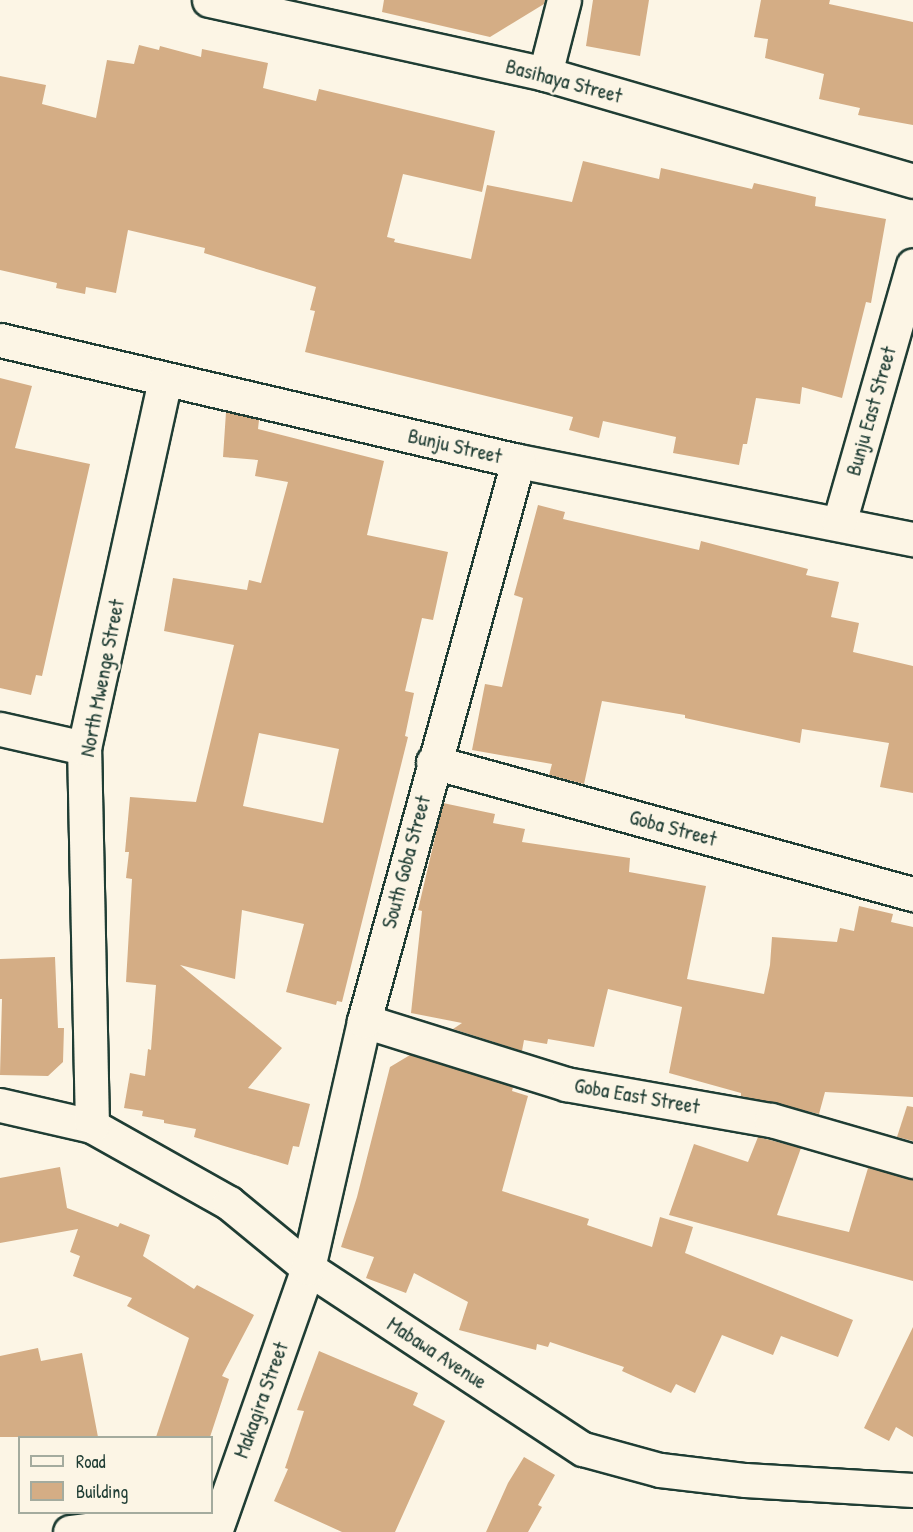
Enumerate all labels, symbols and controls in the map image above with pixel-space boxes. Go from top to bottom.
street label: Basihaya Street [503,53,625,109]
street label: Bunju East Street [841,343,901,479]
street label: Bunju Street [406,423,504,469]
street label: North Mwenge Street [74,597,130,759]
street label: South Goba Street [376,793,436,931]
street label: Goba Street [627,804,719,852]
street label: Goba East Street [572,1073,702,1119]
street label: Mabawa Avenue [382,1311,492,1395]
street label: Makagira Street [228,1338,294,1462]
legend [18,1436,213,1514]
text: Road [76,1449,106,1474]
text: Building [76,1479,128,1504]

